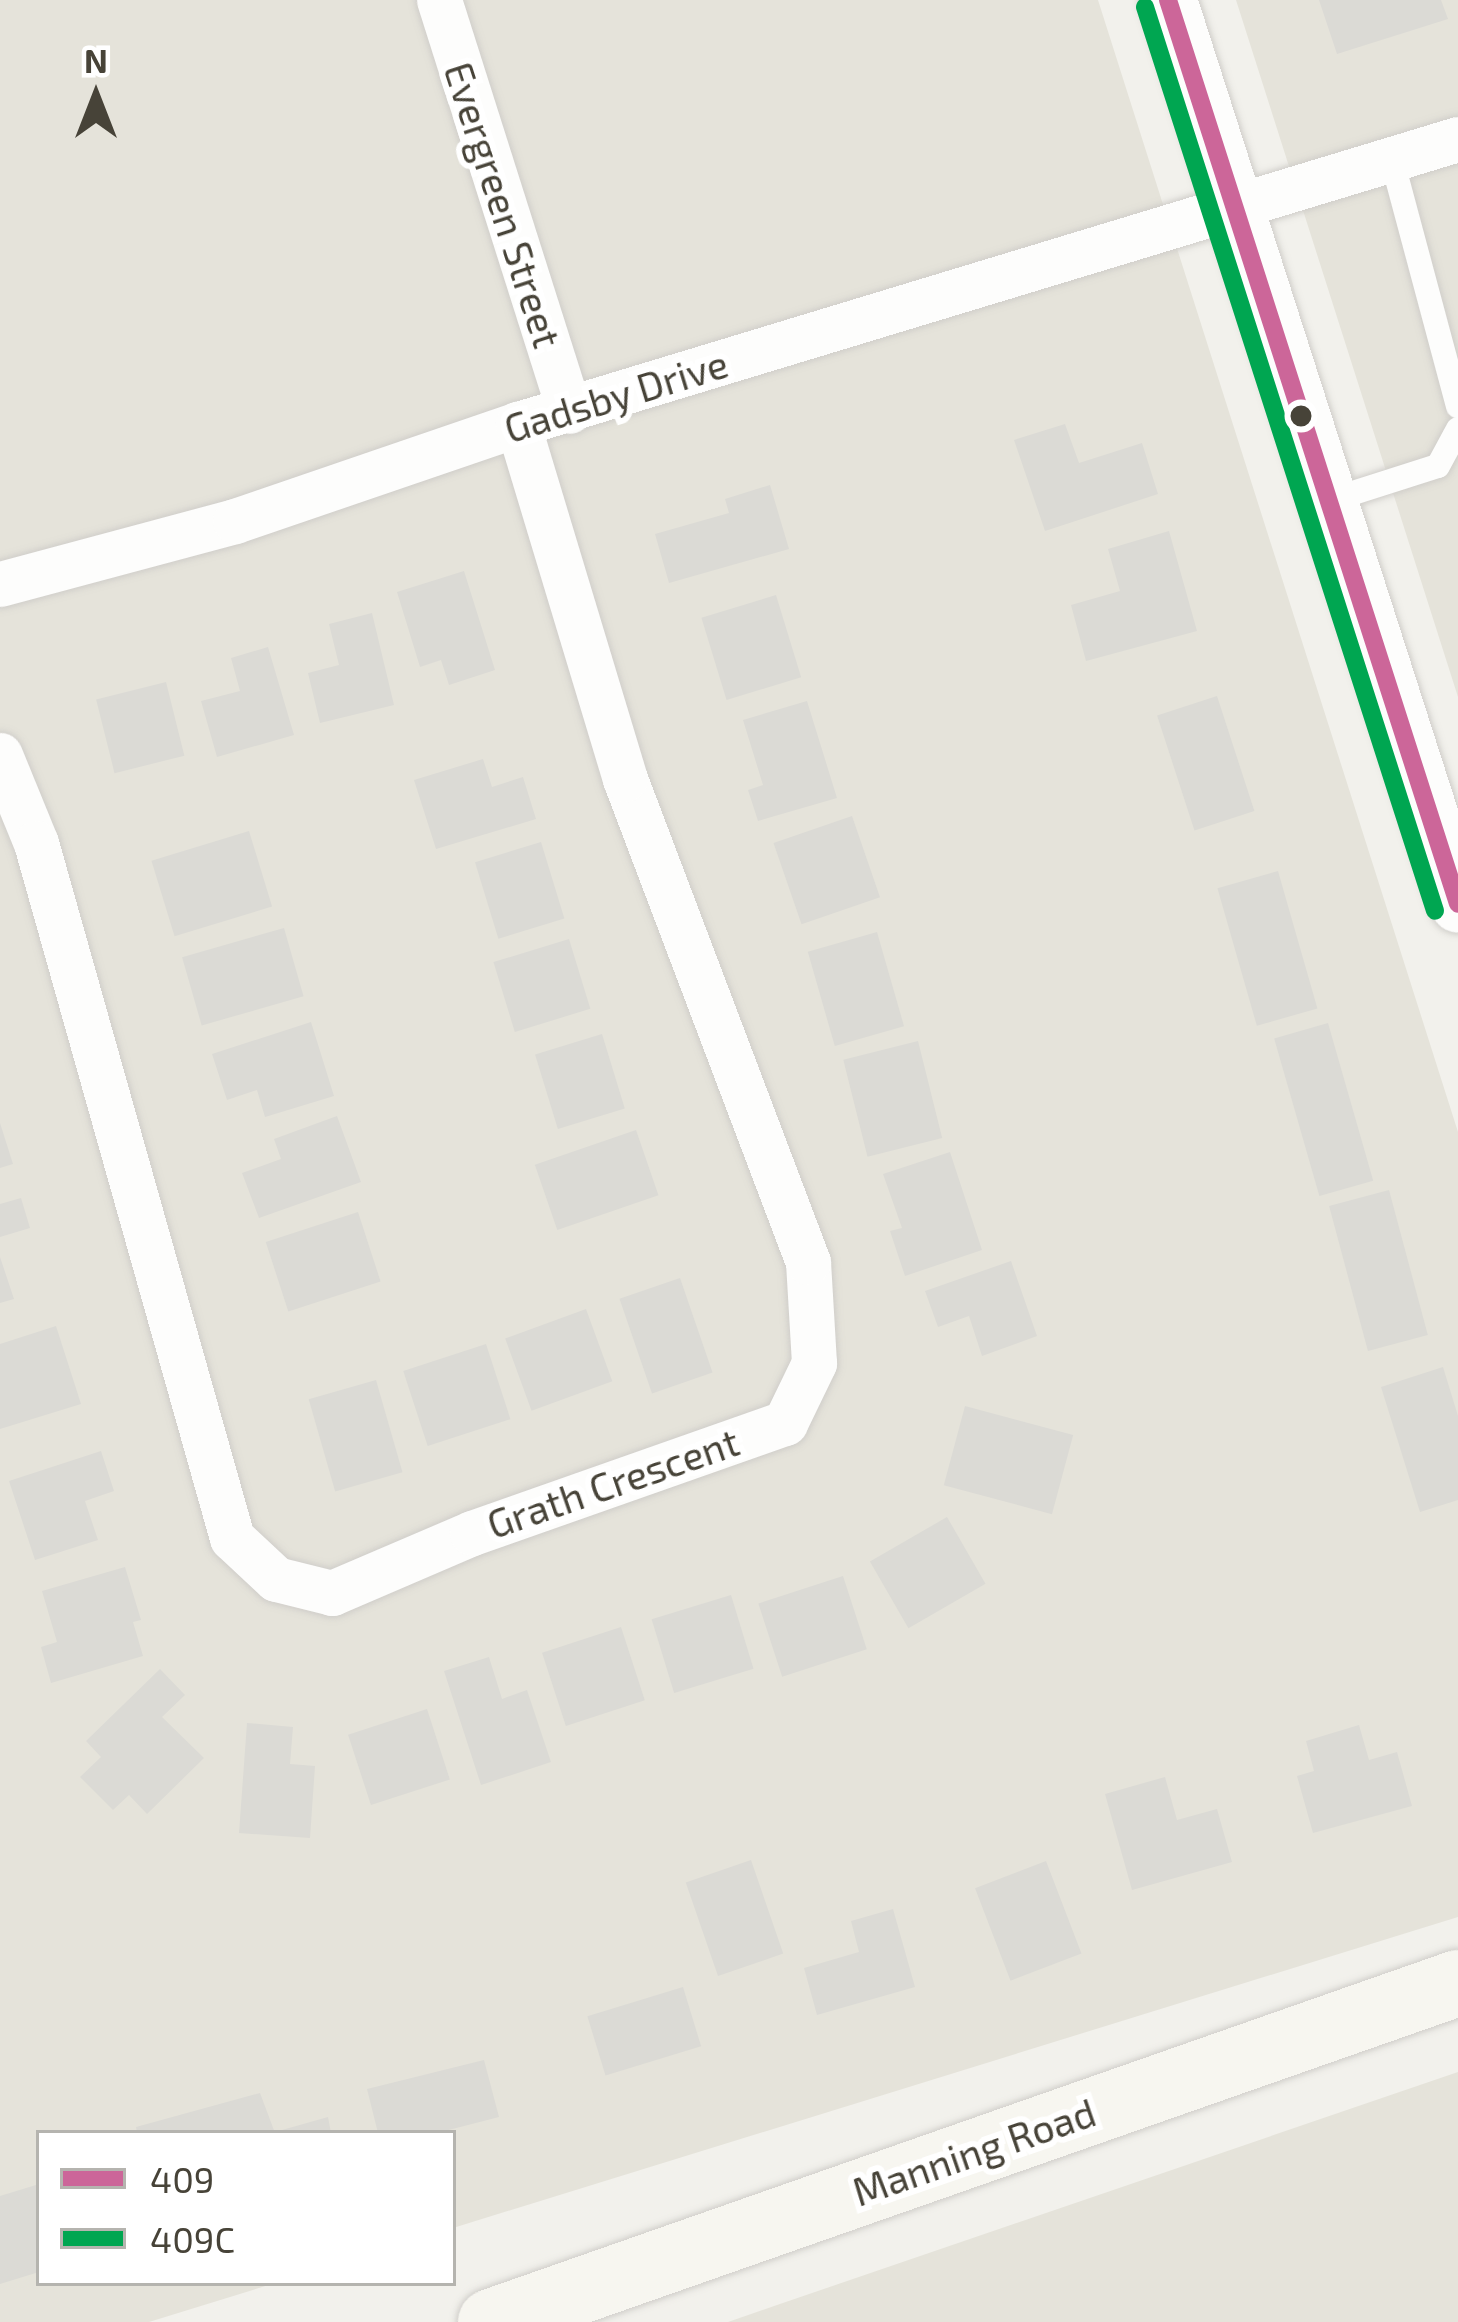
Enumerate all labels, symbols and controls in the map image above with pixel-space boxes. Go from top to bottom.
north arrow [36,36,156,156]
text: N [84,40,108,80]
street label: Evergreen Street [435,56,571,354]
street label: Gadsby Drive [498,340,734,452]
unlabelled marker [1290,405,1312,427]
street label: Grath Crescent [481,1418,745,1548]
street label: Manning Road [847,2089,1101,2215]
legend [36,2130,456,2286]
text: 409 [150,2157,214,2200]
text: 409C [150,2217,235,2260]

